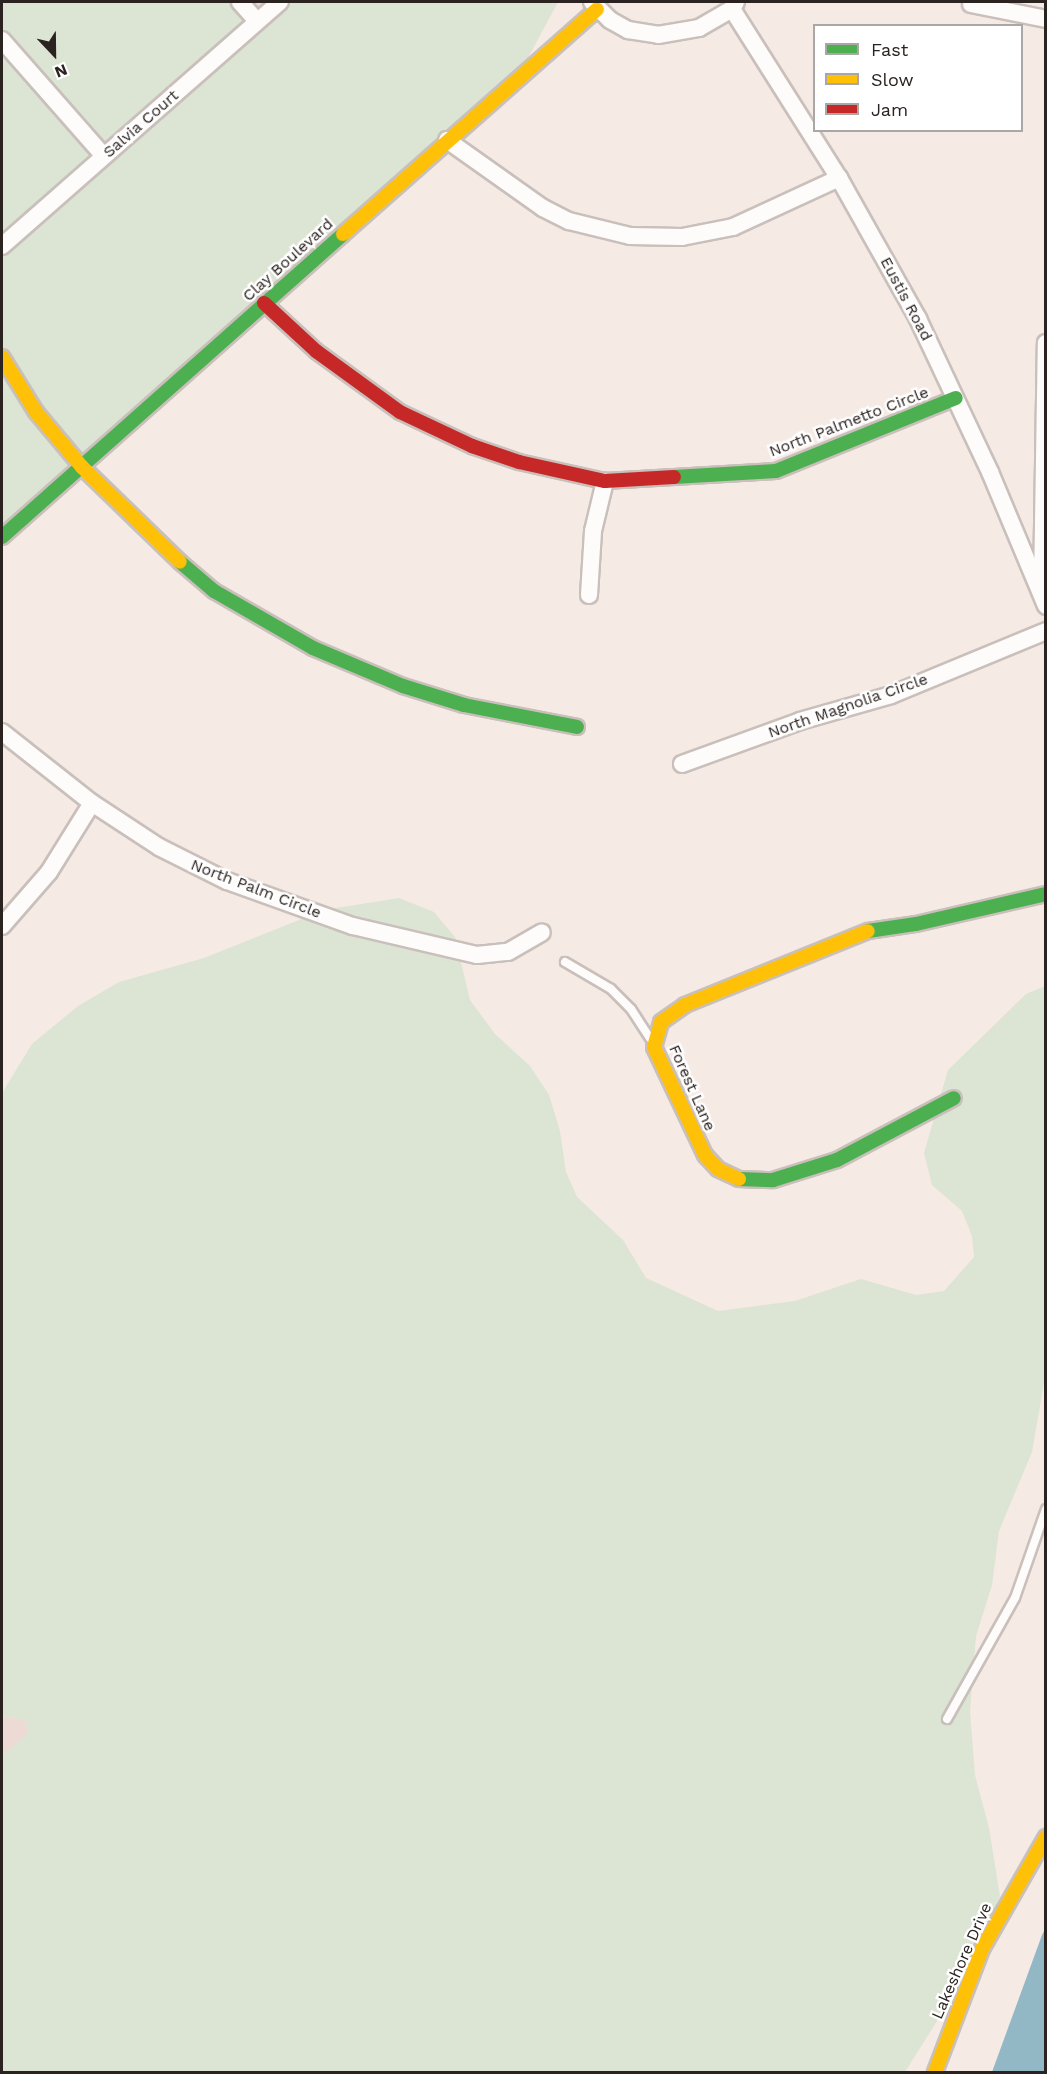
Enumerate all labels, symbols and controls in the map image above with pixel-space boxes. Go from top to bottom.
north arrow [24,24,84,84]
legend [813,24,1023,132]
text: Fast [871,39,908,60]
text: N [52,60,70,82]
text: Slow [871,69,914,90]
street label: Salvia Court [99,86,183,162]
text: Jam [871,99,908,120]
street label: Clay Boulevard [239,214,337,306]
street label: Eustis Road [876,254,936,344]
street label: North Palmetto Circle [767,383,931,461]
street label: North Magnolia Circle [765,670,931,742]
street label: North Palm Circle [188,855,324,923]
street label: Forest Lane [664,1042,720,1134]
street label: Lakeshore Drive [928,1900,996,2022]

